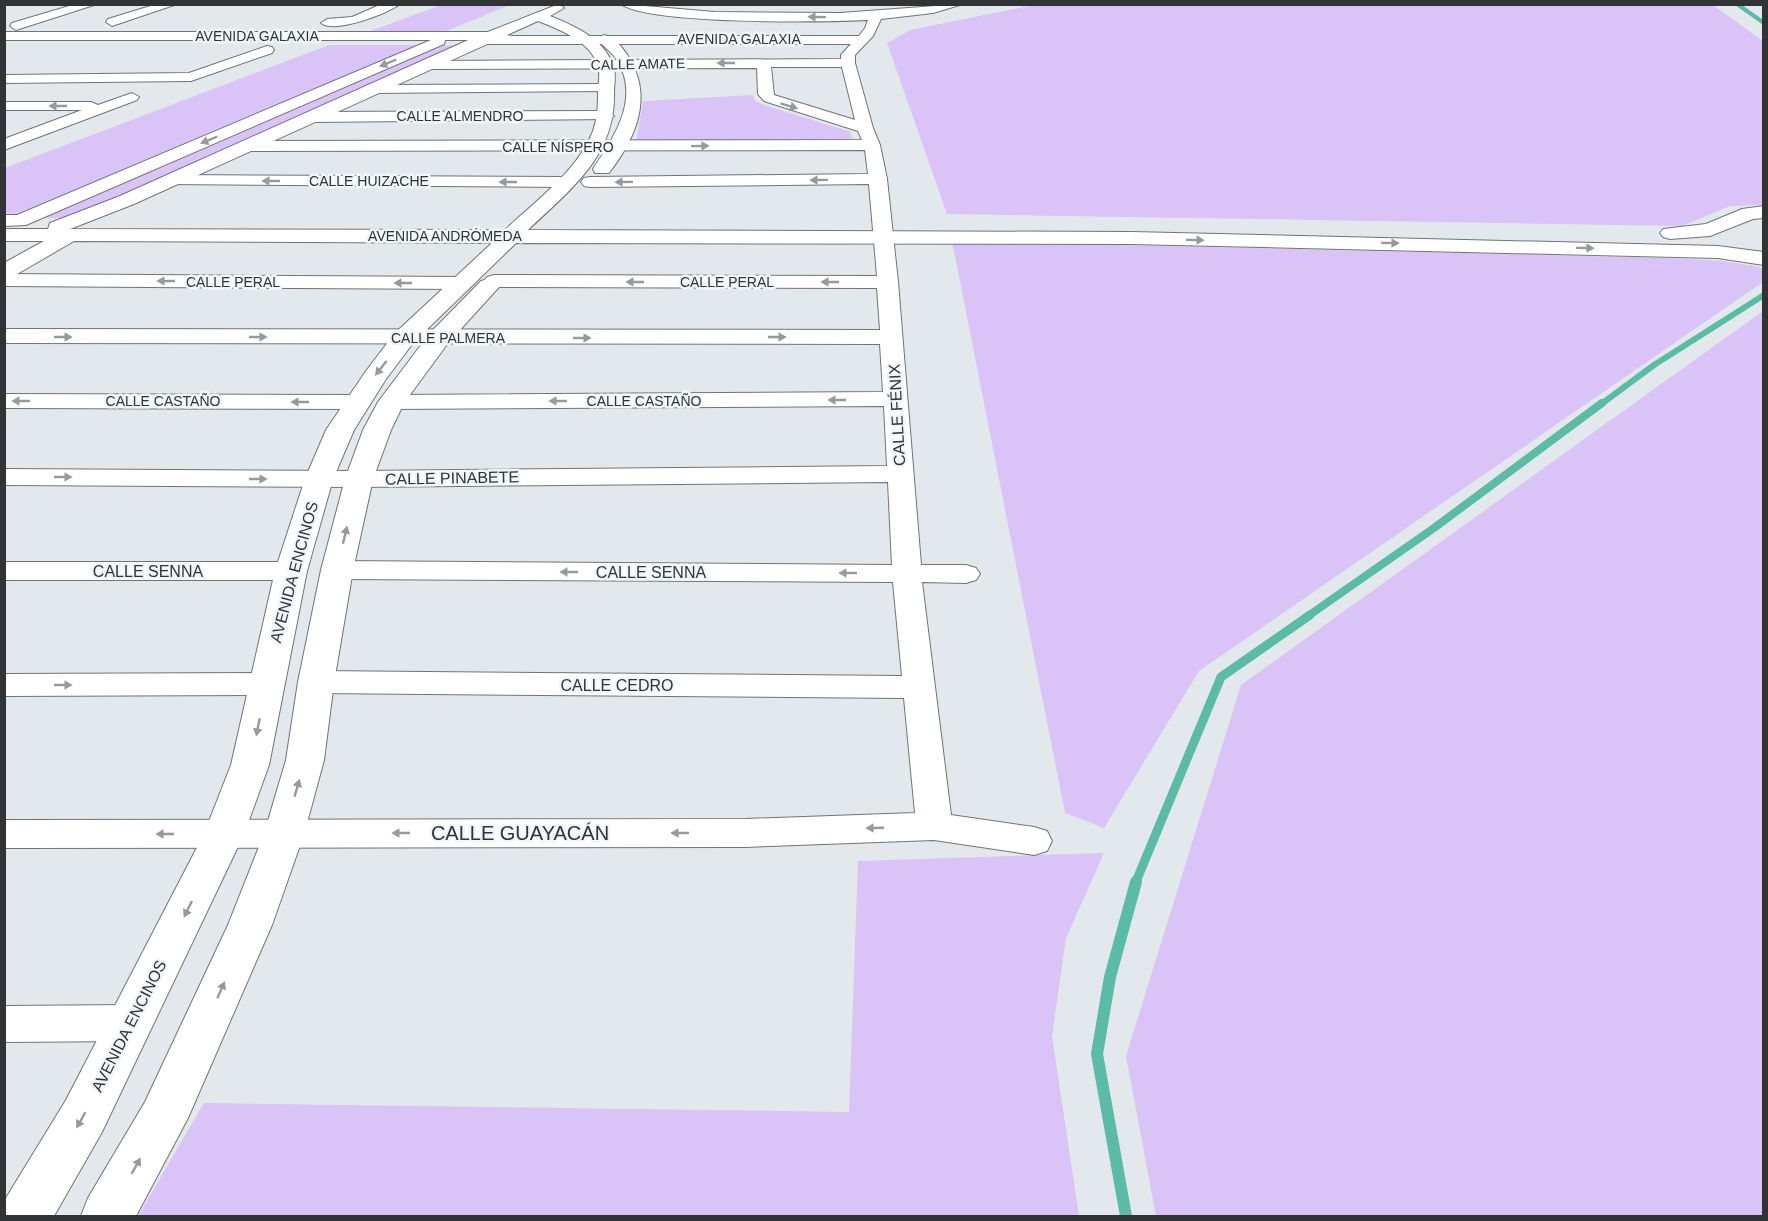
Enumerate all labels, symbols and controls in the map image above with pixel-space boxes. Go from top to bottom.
one-way arrow [807,12,826,22]
street label: AVENIDA GALAXIA [195,28,319,44]
street label: AVENIDA GALAXIA [677,31,801,47]
street label: CALLE AMATE [591,55,685,73]
one-way arrow [717,58,736,68]
one-way arrow [379,59,397,68]
one-way arrow [49,101,68,111]
one-way arrow [780,102,798,111]
street label: CALLE ALMENDRO [397,108,524,124]
one-way arrow [199,135,217,145]
street label: CALLE NÍSPERO [502,139,614,155]
one-way arrow [690,142,709,151]
street label: CALLE HUIZACHE [309,173,429,189]
one-way arrow [810,175,829,185]
one-way arrow [262,176,281,186]
one-way arrow [499,177,518,186]
one-way arrow [615,177,634,187]
street label: AVENIDA ANDRÓMEDA [368,228,523,244]
one-way arrow [1186,235,1205,244]
one-way arrow [1381,238,1400,248]
one-way arrow [1575,243,1594,253]
street label: CALLE PERAL [186,274,280,290]
street label: CALLE PERAL [680,274,774,290]
one-way arrow [157,276,176,286]
one-way arrow [625,277,644,287]
one-way arrow [820,277,839,287]
one-way arrow [394,278,413,288]
street label: CALLE PALMERA [391,330,506,346]
one-way arrow [53,332,72,341]
one-way arrow [248,332,267,342]
one-way arrow [767,332,786,342]
one-way arrow [572,333,591,343]
one-way arrow [376,360,388,375]
street label: CALLE FÉNIX [885,363,908,467]
street label: CALLE CASTAÑO [106,393,221,409]
street label: CALLE CASTAÑO [587,393,702,409]
one-way arrow [828,395,847,405]
one-way arrow [11,396,30,406]
one-way arrow [290,397,309,407]
one-way arrow [549,397,568,406]
street label: CALLE PINABETE [385,468,519,488]
one-way arrow [53,472,72,482]
one-way arrow [248,474,267,484]
street label: AVENIDA ENCINOS [267,500,321,644]
one-way arrow [341,526,351,544]
street label: CALLE SENNA [93,563,203,580]
street label: CALLE SENNA [596,564,706,581]
one-way arrow [560,567,579,577]
one-way arrow [839,569,858,578]
street label: CALLE CEDRO [561,677,673,694]
one-way arrow [53,680,72,690]
one-way arrow [253,718,262,737]
one-way arrow [293,779,302,797]
street label: CALLE GUAYACÁN [431,822,609,844]
one-way arrow [866,824,885,833]
one-way arrow [392,828,411,838]
one-way arrow [671,828,690,838]
one-way arrow [156,829,175,839]
one-way arrow [184,900,193,917]
street label: AVENIDA ENCINOS [88,957,170,1095]
one-way arrow [216,982,225,999]
one-way arrow [76,1112,86,1129]
one-way arrow [131,1157,141,1174]

